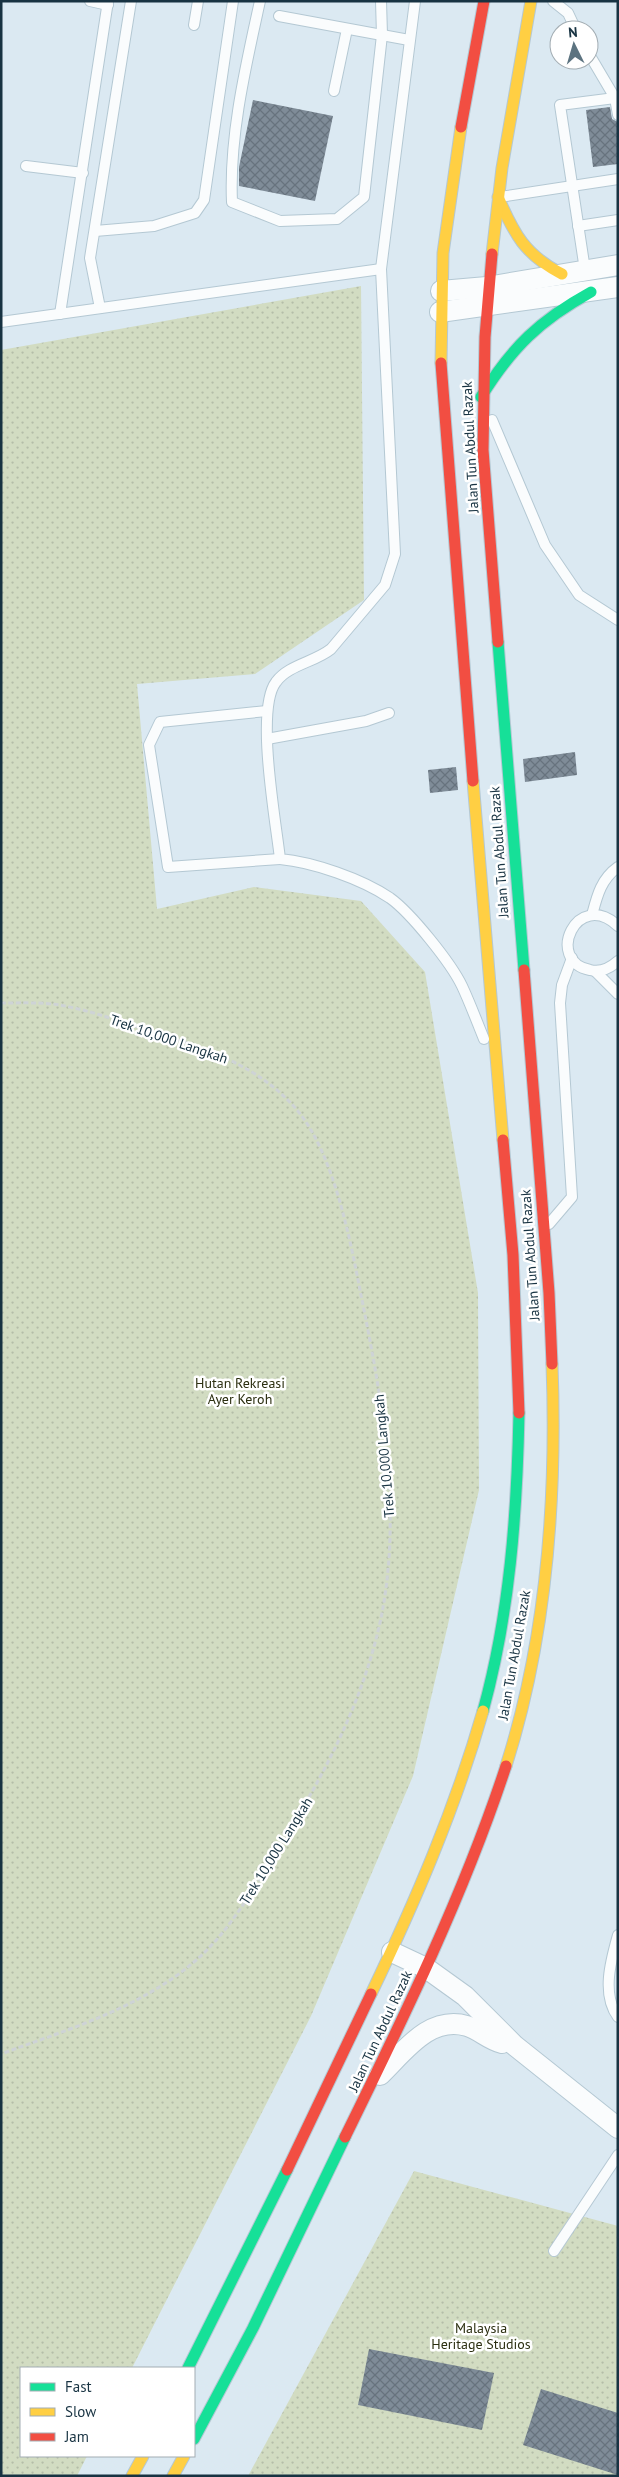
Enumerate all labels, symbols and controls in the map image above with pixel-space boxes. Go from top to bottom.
north arrow [549,20,599,70]
text: N [567,23,578,41]
street label: Jalan Tun Abdul Razak [458,381,482,514]
street label: Jalan Tun Abdul Razak [485,785,513,919]
street label: Trek 10,000 Langkah [108,1010,230,1068]
street label: Jalan Tun Abdul Razak [516,1188,544,1322]
park label: Hutan Rekreasi Ayer Keroh [195,1374,285,1408]
street label: Trek 10,000 Langkah [370,1394,398,1518]
street label: Jalan Tun Abdul Razak [494,1588,534,1722]
street label: Trek 10,000 Langkah [236,1794,316,1908]
street label: Jalan Tun Abdul Razak [344,1967,416,2095]
park label: Malaysia Heritage Studios [431,2319,531,2353]
legend [20,2367,195,2457]
text: Fast [65,2377,92,2396]
text: Slow [65,2402,96,2421]
text: Jam [64,2427,89,2446]

